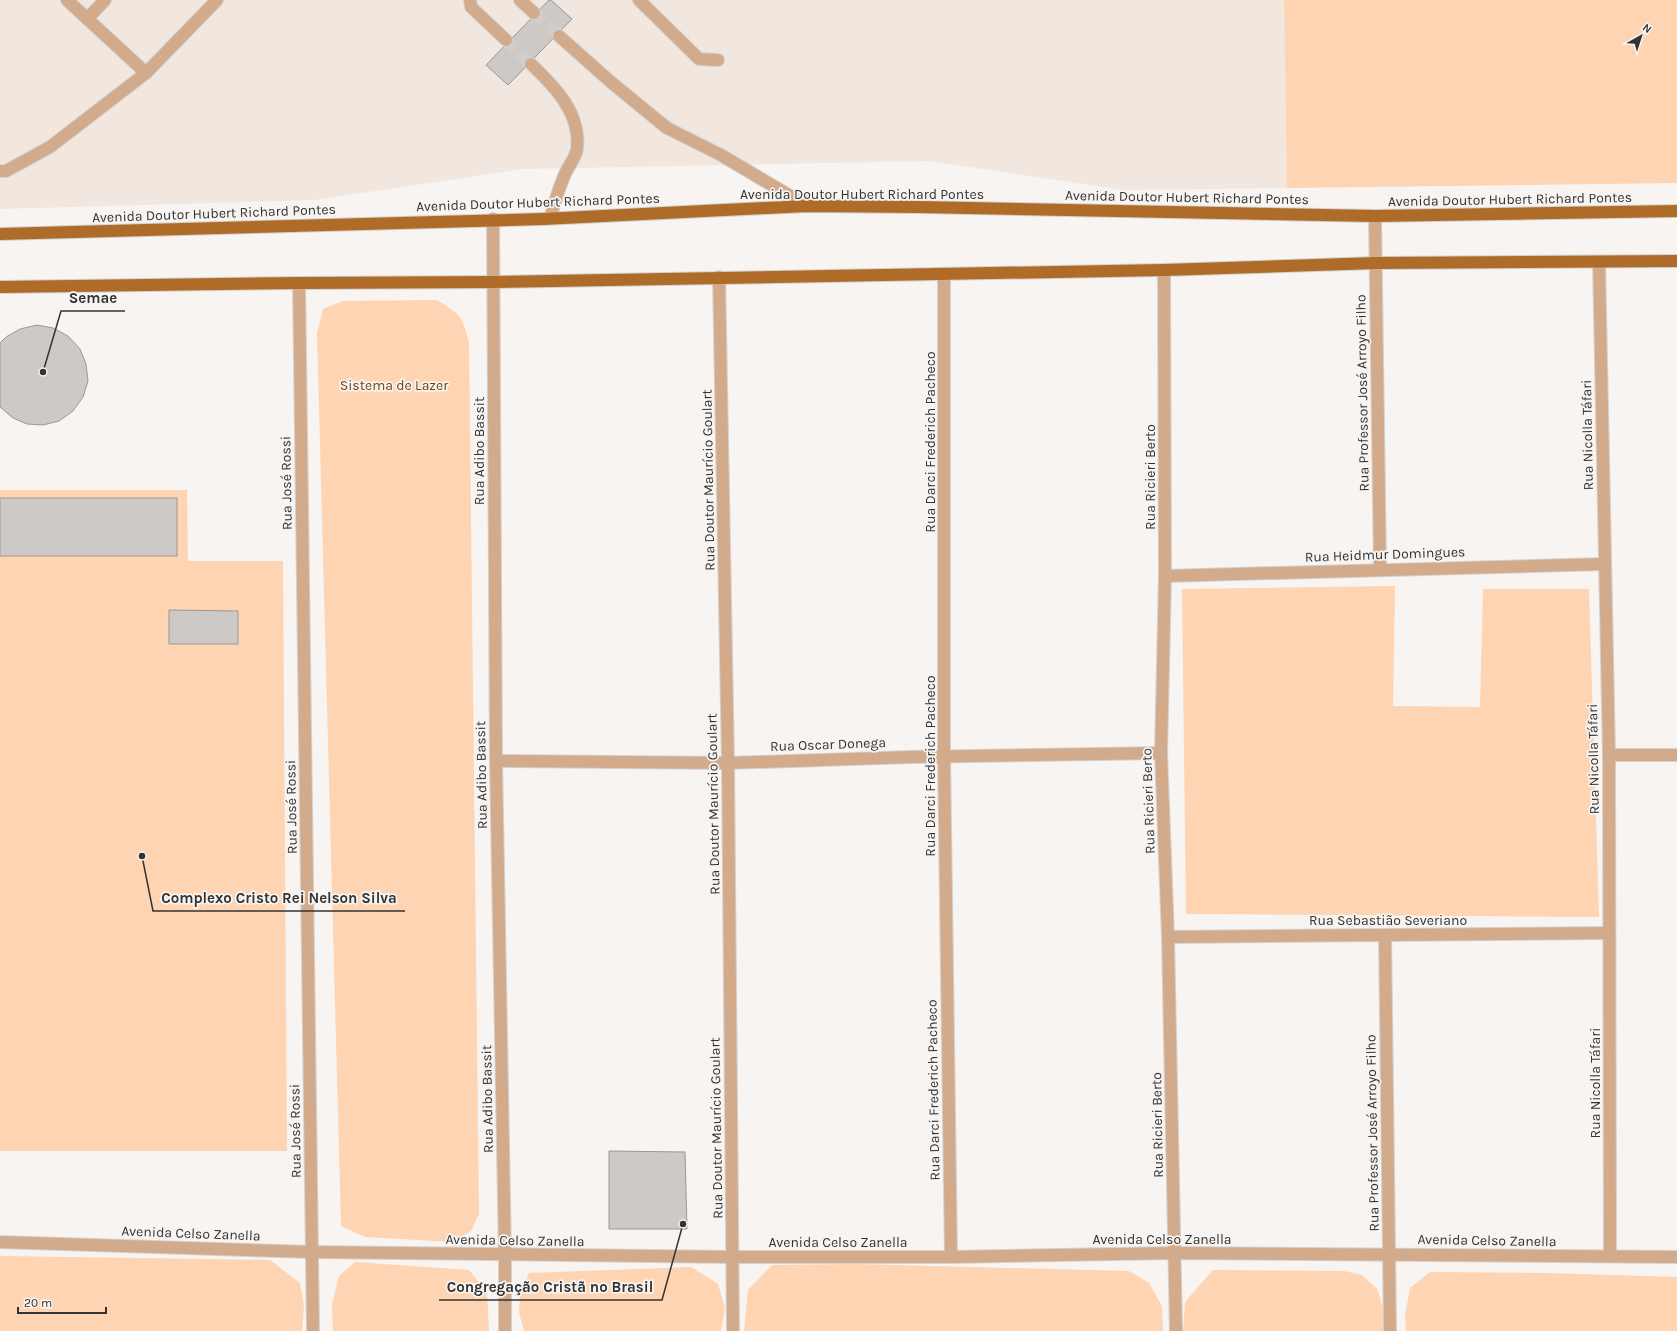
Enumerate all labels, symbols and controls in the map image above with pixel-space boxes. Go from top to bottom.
north arrow [1621,16,1661,56]
text: N [1640,21,1654,36]
street label: Avenida Doutor Hubert Richard Pontes [740,186,984,203]
street label: Avenida Doutor Hubert Richard Pontes [1065,187,1309,208]
street label: Avenida Doutor Hubert Richard Pontes [1388,189,1632,210]
street label: Avenida Doutor Hubert Richard Pontes [416,190,660,215]
street label: Avenida Doutor Hubert Richard Pontes [92,201,336,226]
callout: Semae [61,284,125,311]
text: Semae [69,289,117,307]
street label: Rua Professor José Arroyo Filho [1352,294,1373,492]
street label: Rua Darci Frederich Pacheco [922,351,939,533]
park label: Sistema de Lazer [340,377,449,394]
street label: Rua Nicolla Táfari [1578,379,1597,491]
street label: Rua Doutor Maurício Goulart [698,389,719,571]
street label: Rua Adibo Bassit [471,397,488,505]
street label: Rua Ricieri Berto [1142,424,1159,530]
street label: Rua José Rossi [277,436,296,530]
street label: Rua Heidmur Domingues [1304,543,1466,566]
street label: Rua Darci Frederich Pacheco [922,675,939,857]
street label: Rua Nicolla Táfari [1584,703,1603,815]
street label: Rua Doutor Maurício Goulart [703,713,724,895]
street label: Rua Adibo Bassit [472,721,491,829]
street label: Rua Oscar Donega [770,734,886,755]
street label: Rua Ricieri Berto [1138,748,1159,854]
street label: Rua José Rossi [282,760,301,854]
callout: Complexo Cristo Rei Nelson Silva [153,884,405,911]
text: Complexo Cristo Rei Nelson Silva [161,889,397,907]
street label: Rua Sebastião Severiano [1309,912,1467,929]
street label: Rua Darci Frederich Pacheco [923,999,944,1181]
street label: Rua Nicolla Táfari [1587,1028,1604,1138]
street label: Rua Professor José Arroyo Filho [1362,1034,1383,1232]
street label: Rua Doutor Maurício Goulart [706,1037,727,1219]
street label: Rua Adibo Bassit [478,1045,497,1153]
street label: Rua Ricieri Berto [1148,1072,1167,1178]
street label: Rua José Rossi [286,1084,305,1178]
street label: Avenida Celso Zanella [121,1223,261,1244]
street label: Avenida Celso Zanella [445,1231,585,1250]
street label: Avenida Celso Zanella [1092,1231,1232,1248]
street label: Avenida Celso Zanella [1417,1231,1557,1250]
street label: Avenida Celso Zanella [768,1234,908,1251]
callout: Congregação Cristã no Brasil [439,1273,662,1300]
text: Congregação Cristã no Brasil [447,1278,653,1296]
scale bar [18,1289,106,1315]
text: 20 m [24,1296,52,1310]

